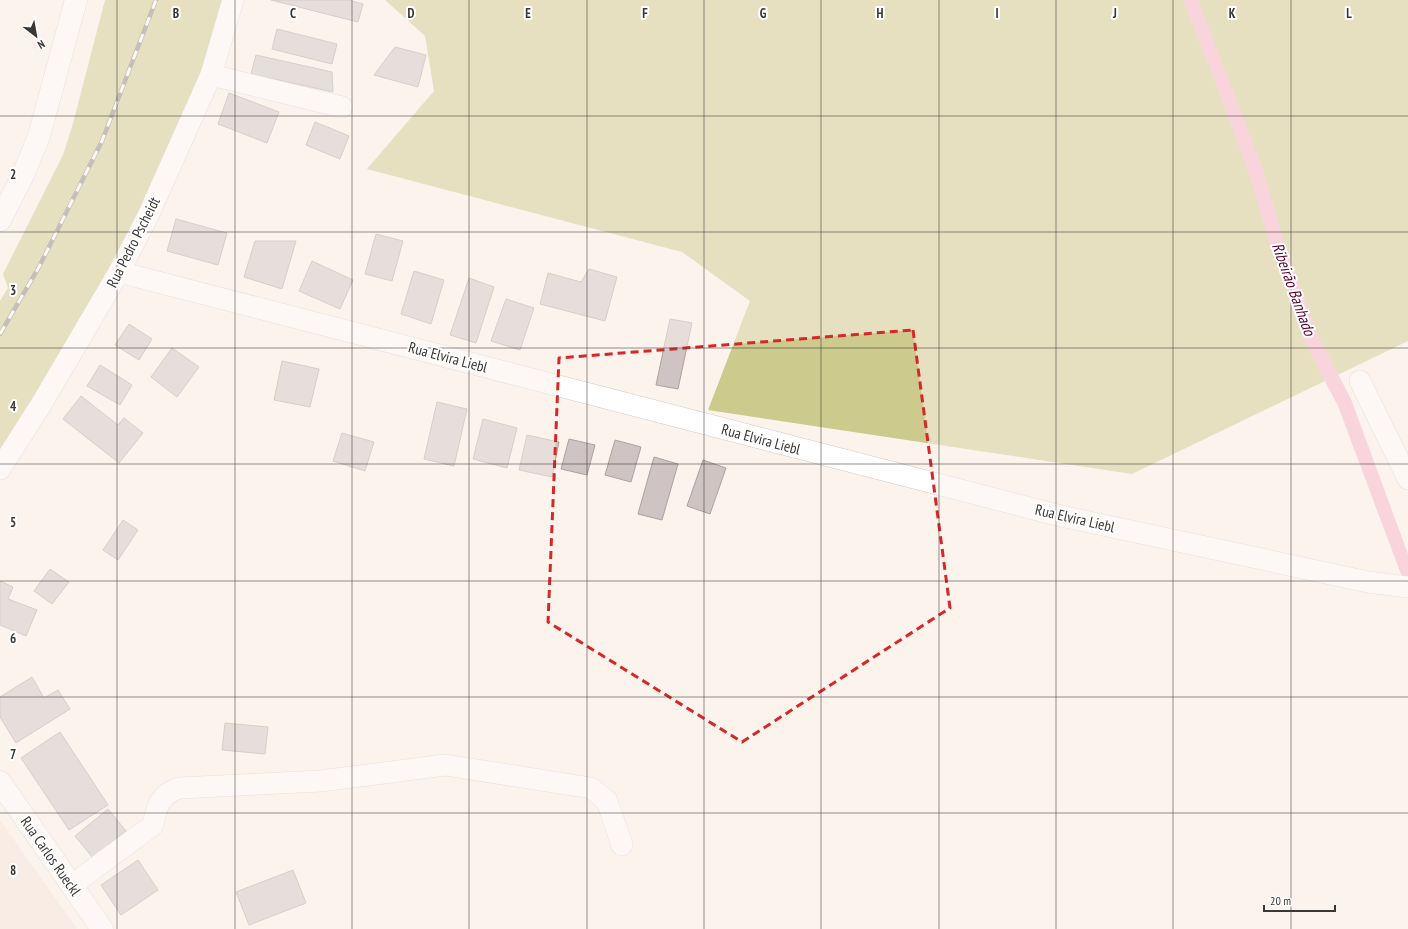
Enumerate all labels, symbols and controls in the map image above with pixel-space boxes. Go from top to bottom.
text: B [173,5,179,22]
text: C [290,5,296,22]
text: D [408,5,415,22]
text: E [525,5,531,22]
text: F [642,5,648,22]
text: G [760,5,767,22]
text: H [877,5,884,22]
text: I [995,5,999,22]
text: J [1112,5,1117,22]
text: K [1229,5,1236,22]
text: L [1346,5,1352,22]
north arrow [16,16,56,56]
text: N [35,37,47,52]
text: 2 [10,166,16,183]
street label: Rua Pedro Pscheidt [102,194,164,290]
water label: Ribeirão Banhado [1268,240,1320,339]
text: 3 [10,282,16,299]
street label: Rua Elvira Liebl [406,337,490,377]
text: 4 [10,398,17,415]
street label: Rua Elvira Liebl [719,419,803,459]
street label: Rua Elvira Liebl [1033,500,1117,536]
text: 5 [10,514,16,531]
text: 6 [10,630,16,647]
text: 7 [10,746,16,763]
street label: Rua Carlos Rueckl [17,813,86,900]
text: 8 [10,862,16,879]
scale bar [1264,887,1335,913]
text: 20 m [1270,893,1291,908]

